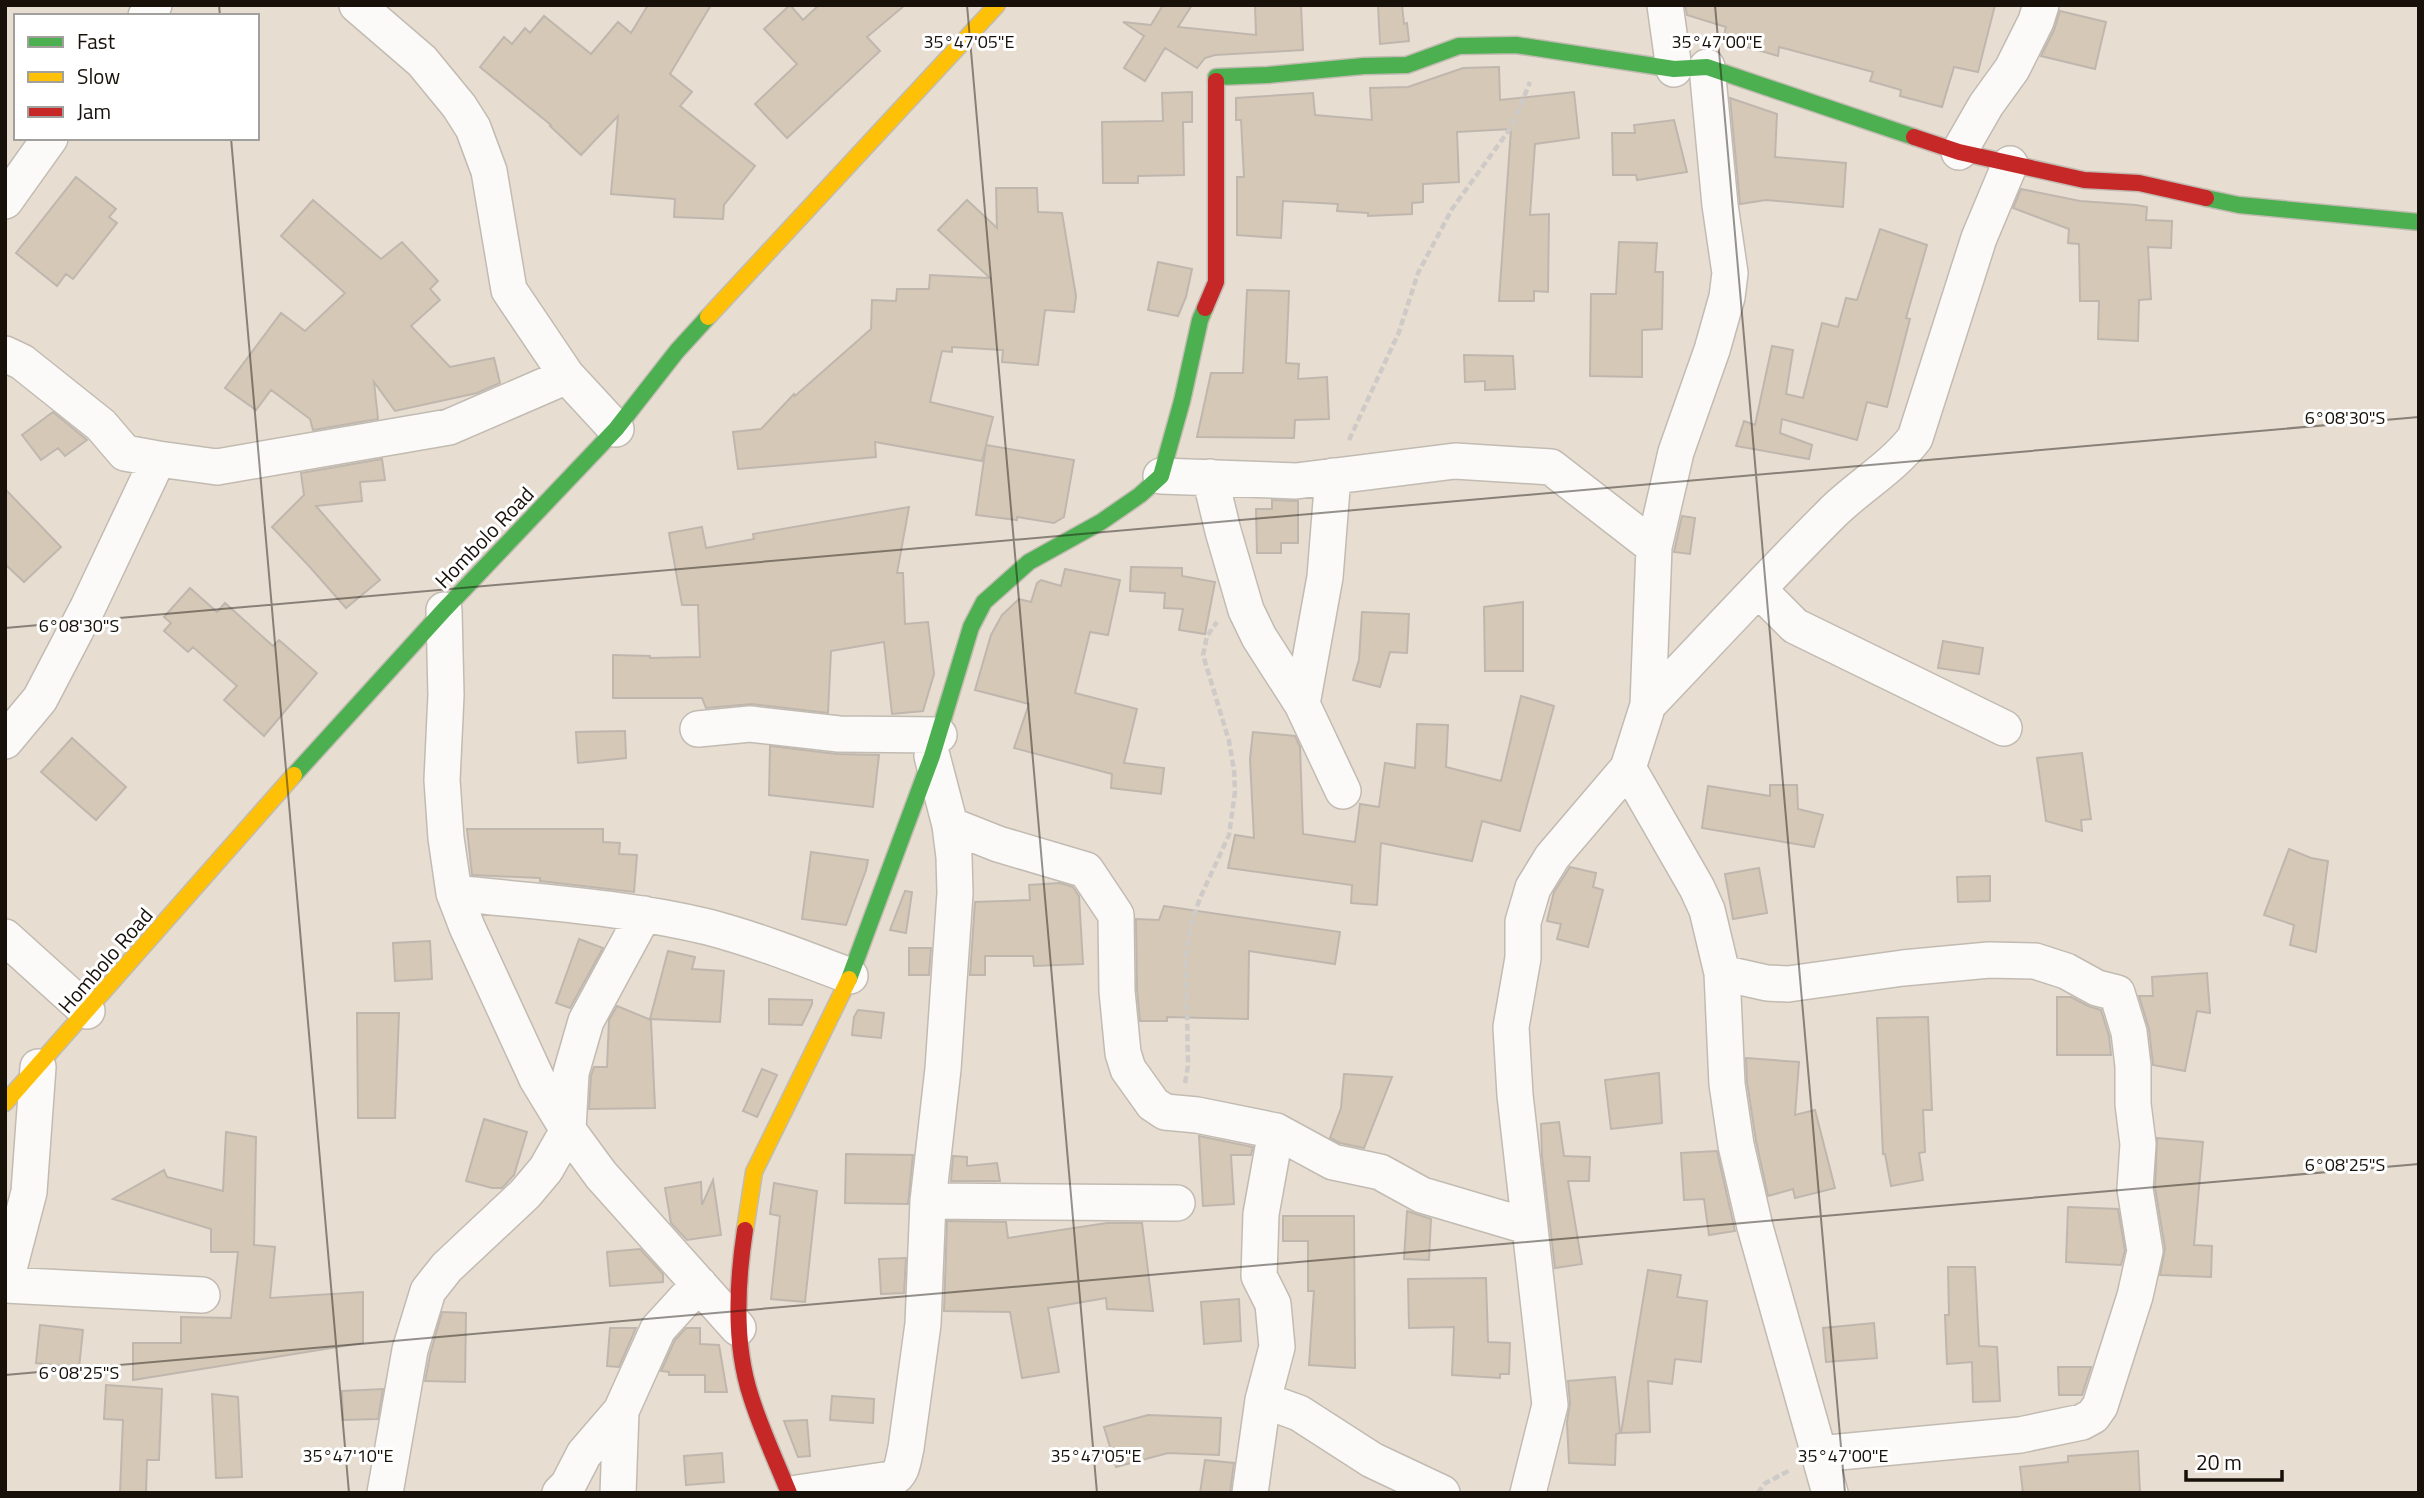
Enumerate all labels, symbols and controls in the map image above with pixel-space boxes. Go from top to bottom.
legend [14,14,259,140]
text: Fast [77,25,116,57]
text: 35°47'05"E [924,28,1015,55]
text: 35°47'00"E [1672,28,1763,55]
text: Slow [77,60,120,92]
text: Jam [77,95,111,127]
text: 6°08'30"S [2305,404,2385,431]
street label: Hombolo Road [427,479,541,595]
text: 6°08'30"S [39,612,119,639]
street label: Hombolo Road [50,900,160,1020]
text: 6°08'25"S [2305,1151,2385,1178]
text: 6°08'25"S [39,1359,119,1386]
scale bar [2186,1438,2282,1482]
text: 35°47'10"E [303,1442,394,1469]
text: 35°47'05"E [1051,1442,1142,1469]
text: 35°47'00"E [1798,1442,1889,1469]
text: 20 m [2196,1446,2242,1478]

